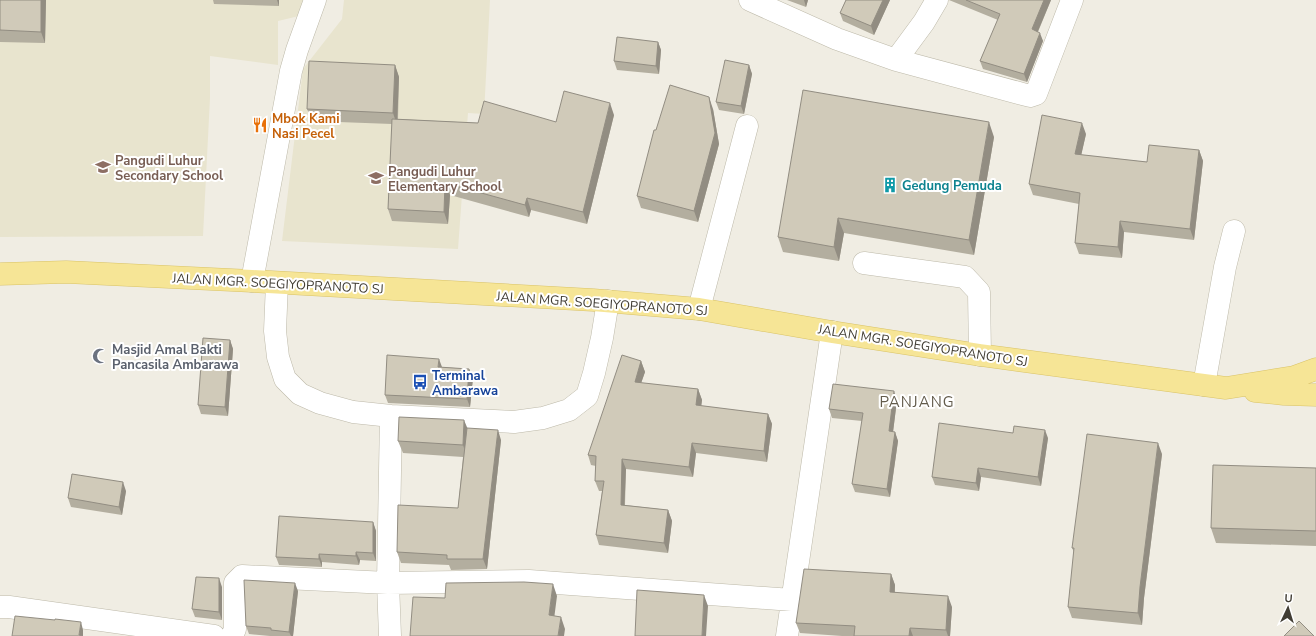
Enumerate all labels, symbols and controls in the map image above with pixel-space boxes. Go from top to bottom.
place label: Mbok Kami Nasi Pecel [272,110,340,143]
restaurant icon: Mbok Kami Nasi Pecel [251,116,269,134]
place label: Pangudi Luhur Secondary School [115,152,224,185]
school or university icon: Pangudi Luhur Secondary School [94,158,112,176]
place label: Pangudi Luhur Elementary School [388,163,503,196]
school or university icon: Pangudi Luhur Elementary School [367,169,385,187]
building icon: Gedung Pemuda [881,176,899,194]
place label: Gedung Pemuda [902,177,1002,195]
street label: JALAN MGR. SOEGIYOPRANOTO SJ [171,269,384,299]
street label: JALAN MGR. SOEGIYOPRANOTO SJ [495,288,708,320]
street label: JALAN MGR. SOEGIYOPRANOTO SJ [816,320,1029,371]
place label: Masjid Amal Bakti Pancasila Ambarawa [112,341,239,374]
mosque icon: Masjid Amal Bakti Pancasila Ambarawa [91,347,109,365]
place label: Terminal Ambarawa [432,367,498,400]
bus stop icon: Terminal Ambarawa [411,373,429,391]
district label: PANJANG [879,392,955,412]
north arrow [1268,588,1308,628]
text: U [1284,591,1293,606]

